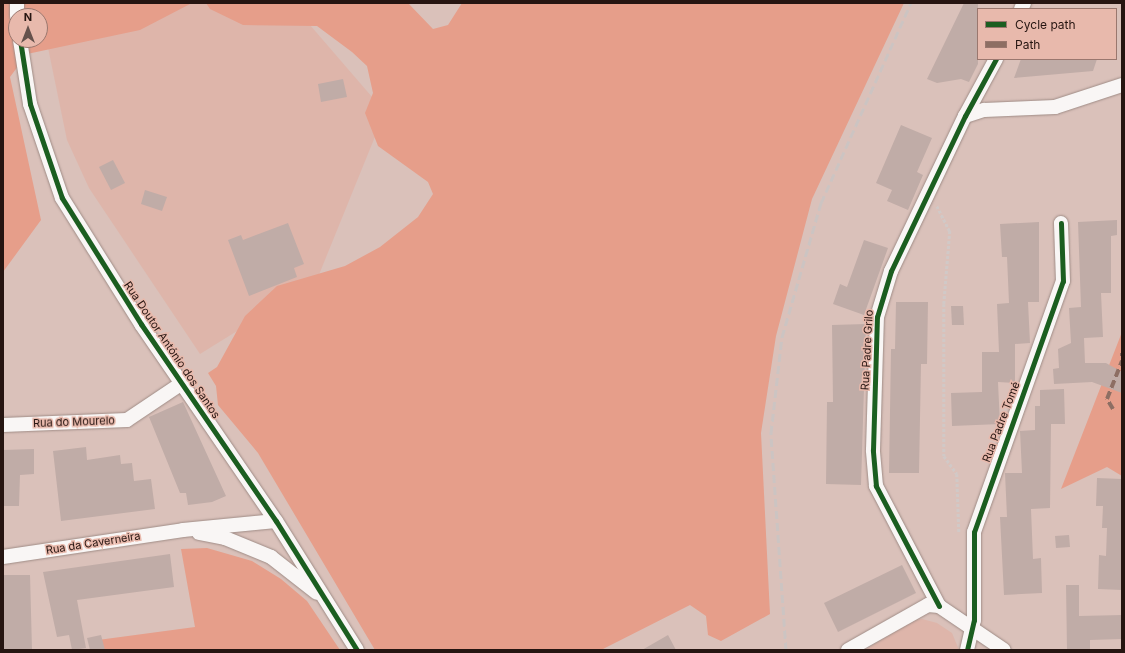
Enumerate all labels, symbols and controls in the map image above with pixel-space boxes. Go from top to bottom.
north arrow [8,8,48,48]
legend [977,8,1117,60]
text: N [24,10,32,24]
text: Cycle path [1015,17,1076,32]
text: Path [1015,37,1040,52]
street label: Rua Doutor António dos Santos [121,279,223,421]
street label: Rua Padre Grilo [858,309,876,391]
street label: Rua Padre Tomé [980,380,1022,464]
street label: Rua do Mourelo [33,414,115,430]
street label: Rua da Caverneira [45,529,141,557]

